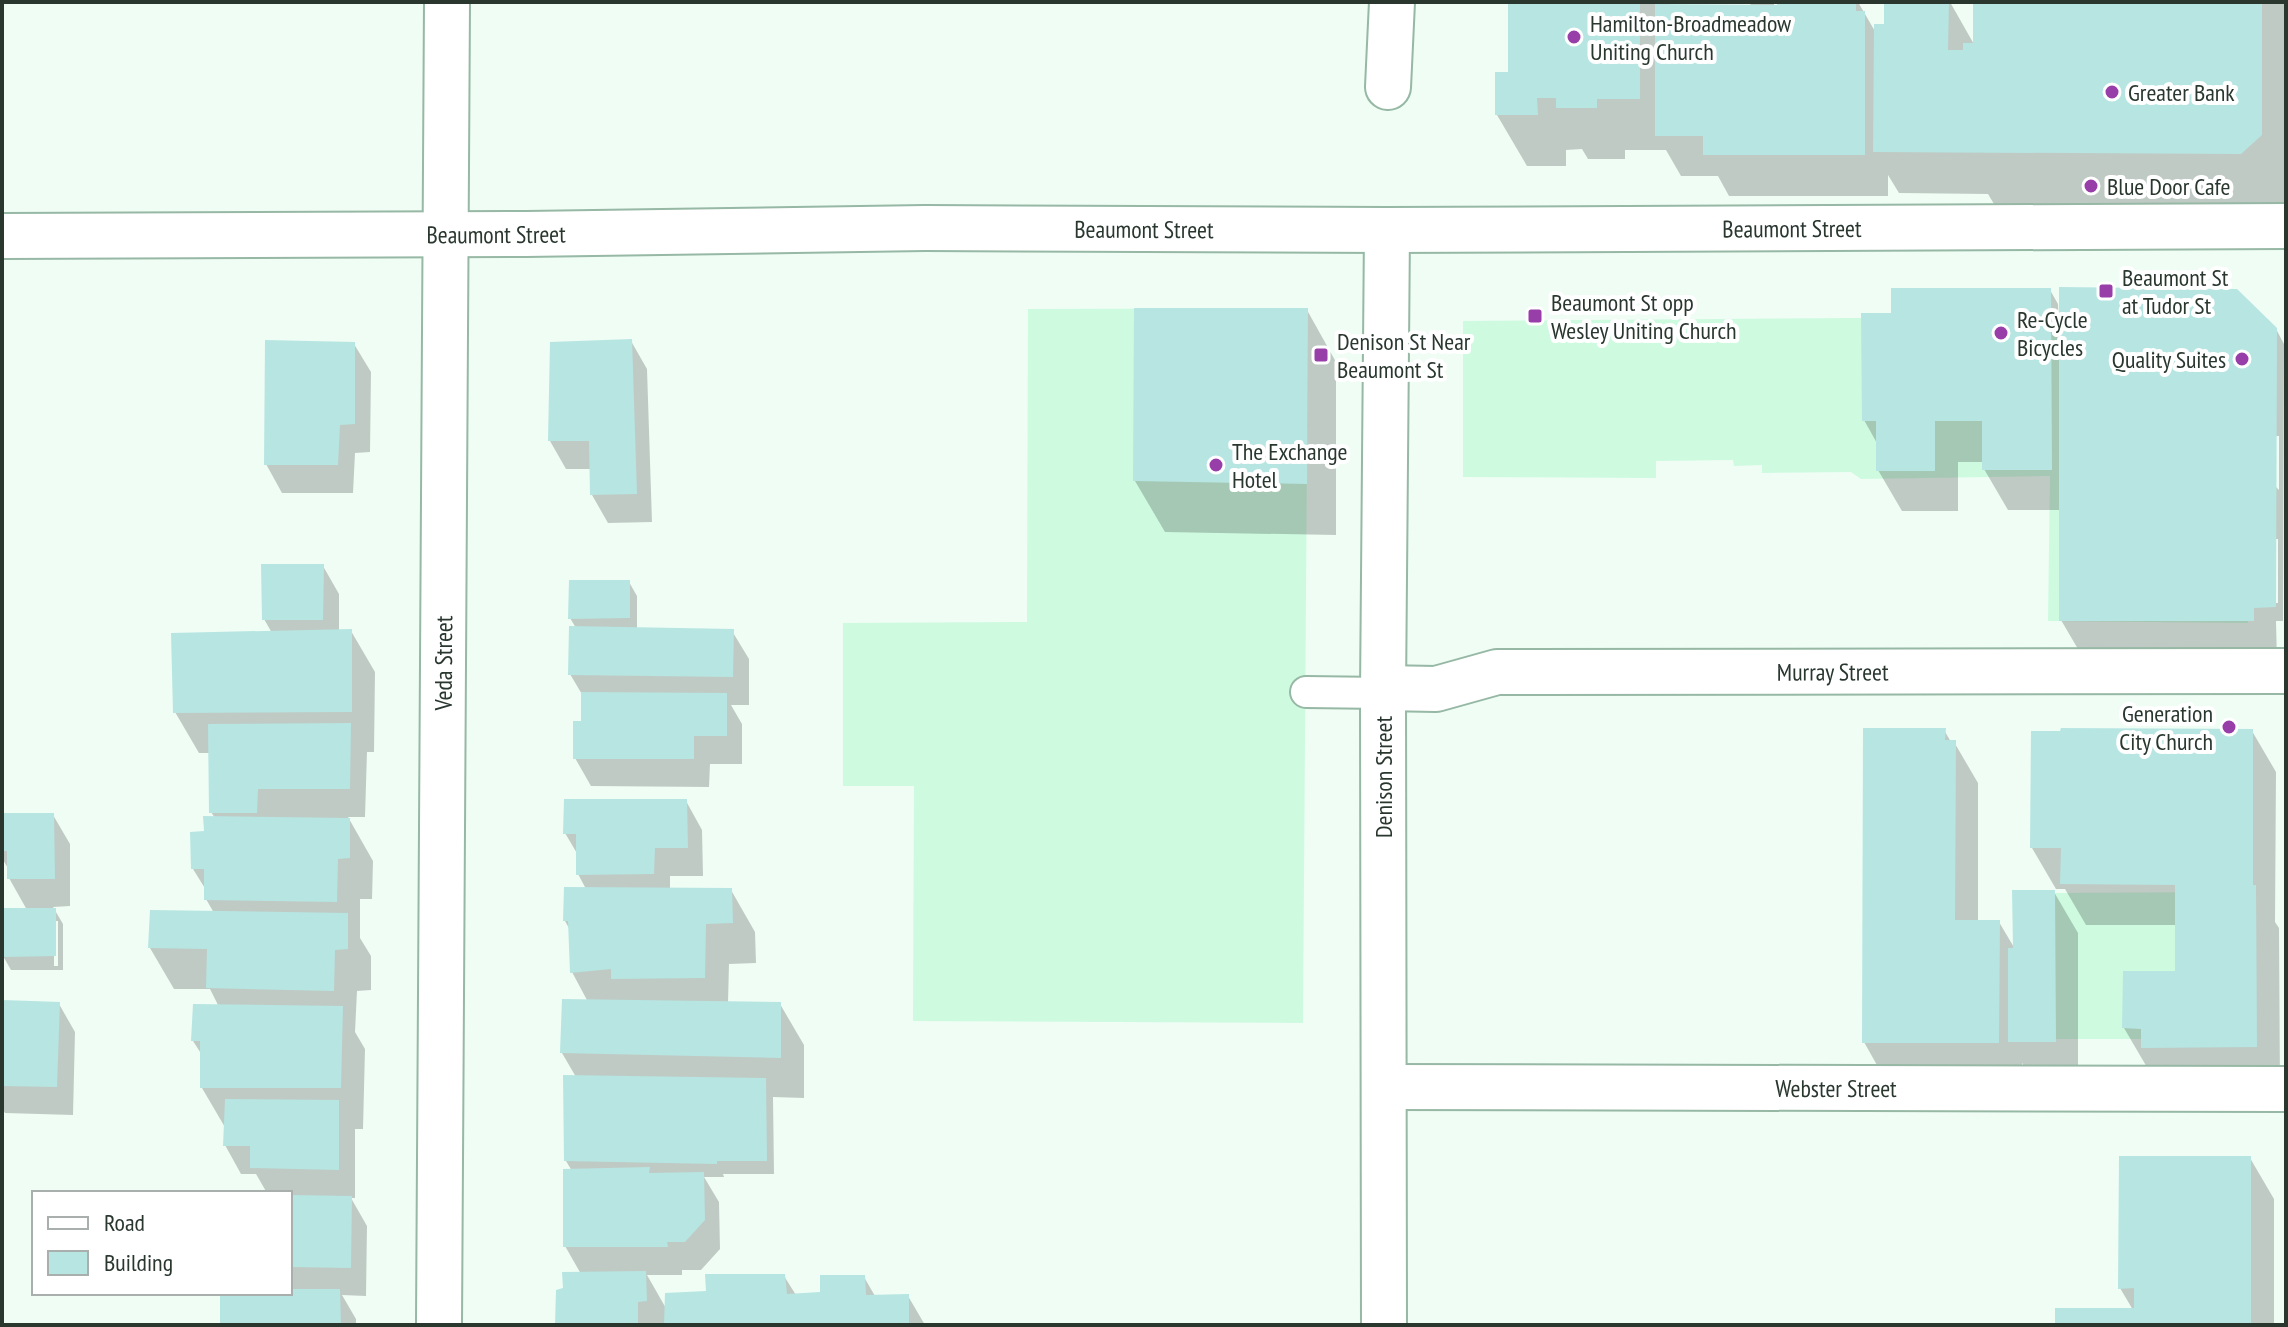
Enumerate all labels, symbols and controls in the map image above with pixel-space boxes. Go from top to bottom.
place label: Hamilton-Broadmeadow Uniting Church [1590,8,1792,67]
marker: Hamilton-Broadmeadow Uniting Church [1565,28,1583,46]
place label: Greater Bank [2128,77,2235,108]
marker: Greater Bank [2103,83,2121,101]
place label: Blue Door Cafe [2107,171,2230,202]
marker: Blue Door Cafe [2082,177,2100,195]
street label: Beaumont Street [1722,212,1862,244]
street label: Beaumont Street [1074,213,1214,245]
street label: Beaumont Street [426,218,566,250]
place label: Beaumont St at Tudor St [2122,262,2229,321]
marker: Beaumont St at Tudor St [2097,282,2115,300]
place label: Beaumont St opp Wesley Uniting Church [1551,287,1737,346]
place label: Re-Cycle Bicycles [2017,304,2088,363]
marker: Beaumont St opp Wesley Uniting Church [1526,307,1544,325]
marker: Re-Cycle Bicycles [1992,324,2010,342]
place label: Denison St Near Beaumont St [1337,326,1471,385]
place label: Quality Suites [2112,344,2226,375]
marker: Denison St Near Beaumont St [1312,346,1330,364]
marker: Quality Suites [2233,350,2251,368]
place label: The Exchange Hotel [1232,436,1348,495]
marker: The Exchange Hotel [1207,456,1225,474]
street label: Veda Street [427,615,459,711]
street label: Murray Street [1777,656,1889,687]
place label: Generation City Church [2119,698,2213,757]
street label: Denison Street [1368,716,1399,838]
marker: Generation City Church [2220,718,2238,736]
street label: Webster Street [1775,1072,1897,1104]
legend [32,1191,292,1295]
text: Road [104,1207,145,1238]
text: Building [104,1247,173,1278]

